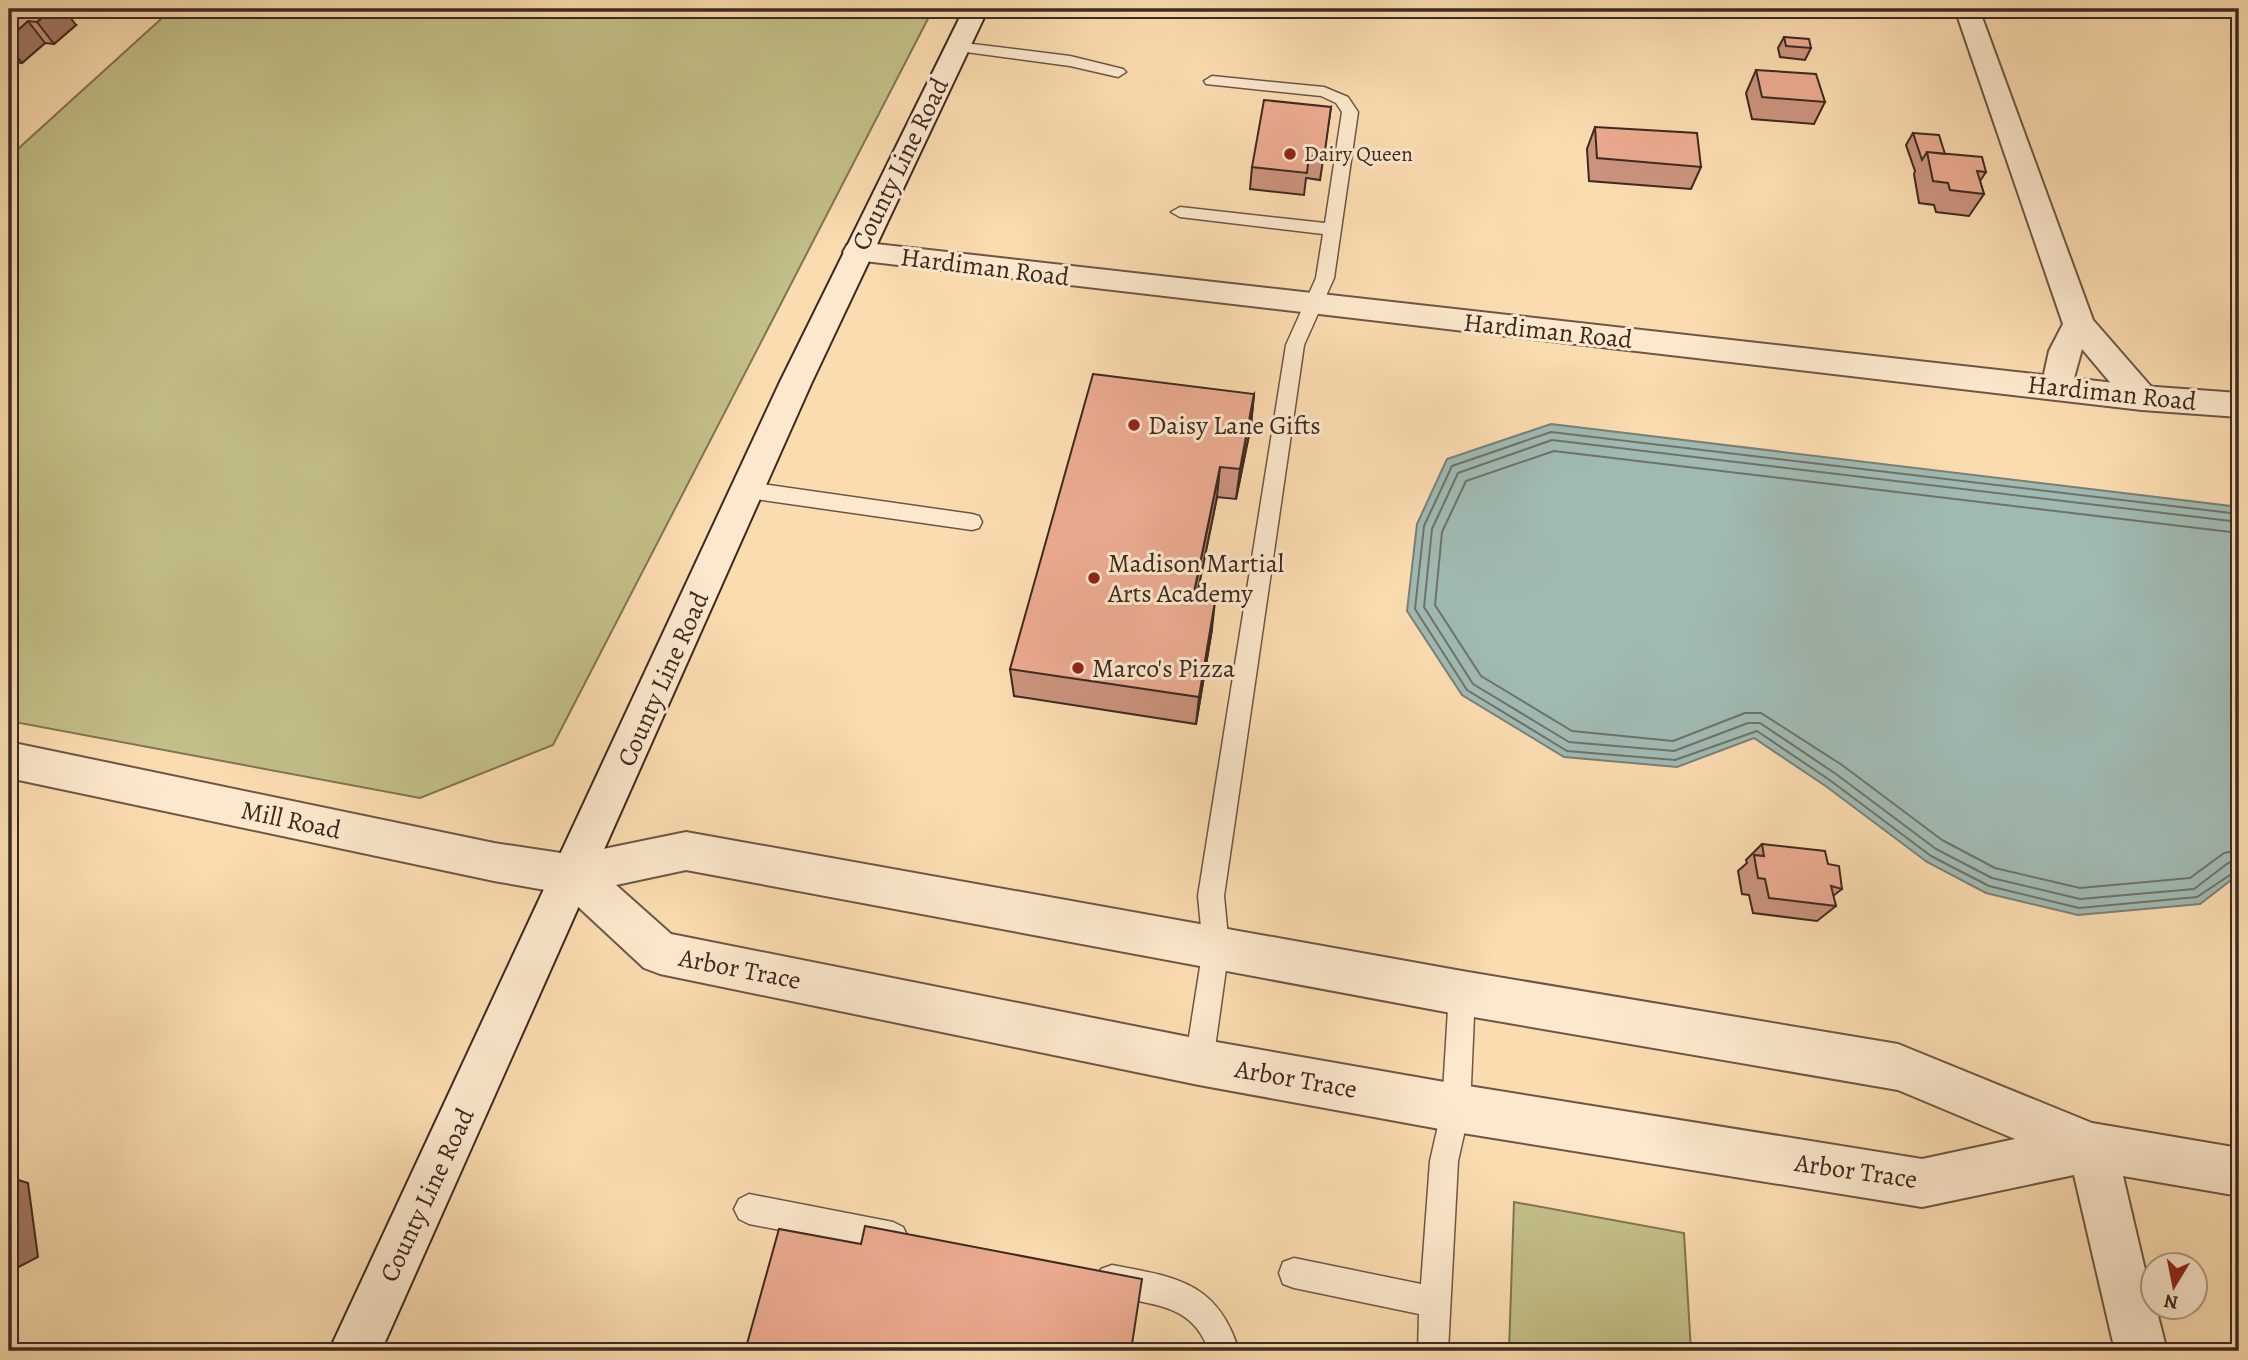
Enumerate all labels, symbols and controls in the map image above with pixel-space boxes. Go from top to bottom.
street label: County Line Road [843,72,957,256]
place label: Dairy Queen [1304,140,1413,168]
marker: Dairy Queen [1282,146,1298,162]
street label: Hardiman Road [899,239,1071,295]
street label: Hardiman Road [1462,305,1634,357]
street label: Hardiman Road [2026,367,2198,419]
place label: Daisy Lane Gifts [1148,408,1321,443]
marker: Daisy Lane Gifts [1126,417,1142,433]
place label: Madison Martial Arts Academy [1107,546,1284,611]
marker: Madison Martial Arts Academy [1086,570,1102,586]
street label: County Line Road [609,586,717,772]
place label: Marco's Pizza [1092,651,1235,686]
marker: Marco's Pizza [1070,660,1086,676]
street label: Mill Road [238,792,344,848]
street label: Arbor Trace [675,940,804,998]
street label: Arbor Trace [1231,1051,1360,1107]
street label: County Line Road [371,1102,483,1288]
street label: Arbor Trace [1791,1145,1920,1197]
north arrow [2140,1252,2210,1322]
text: N [2162,1288,2180,1316]

